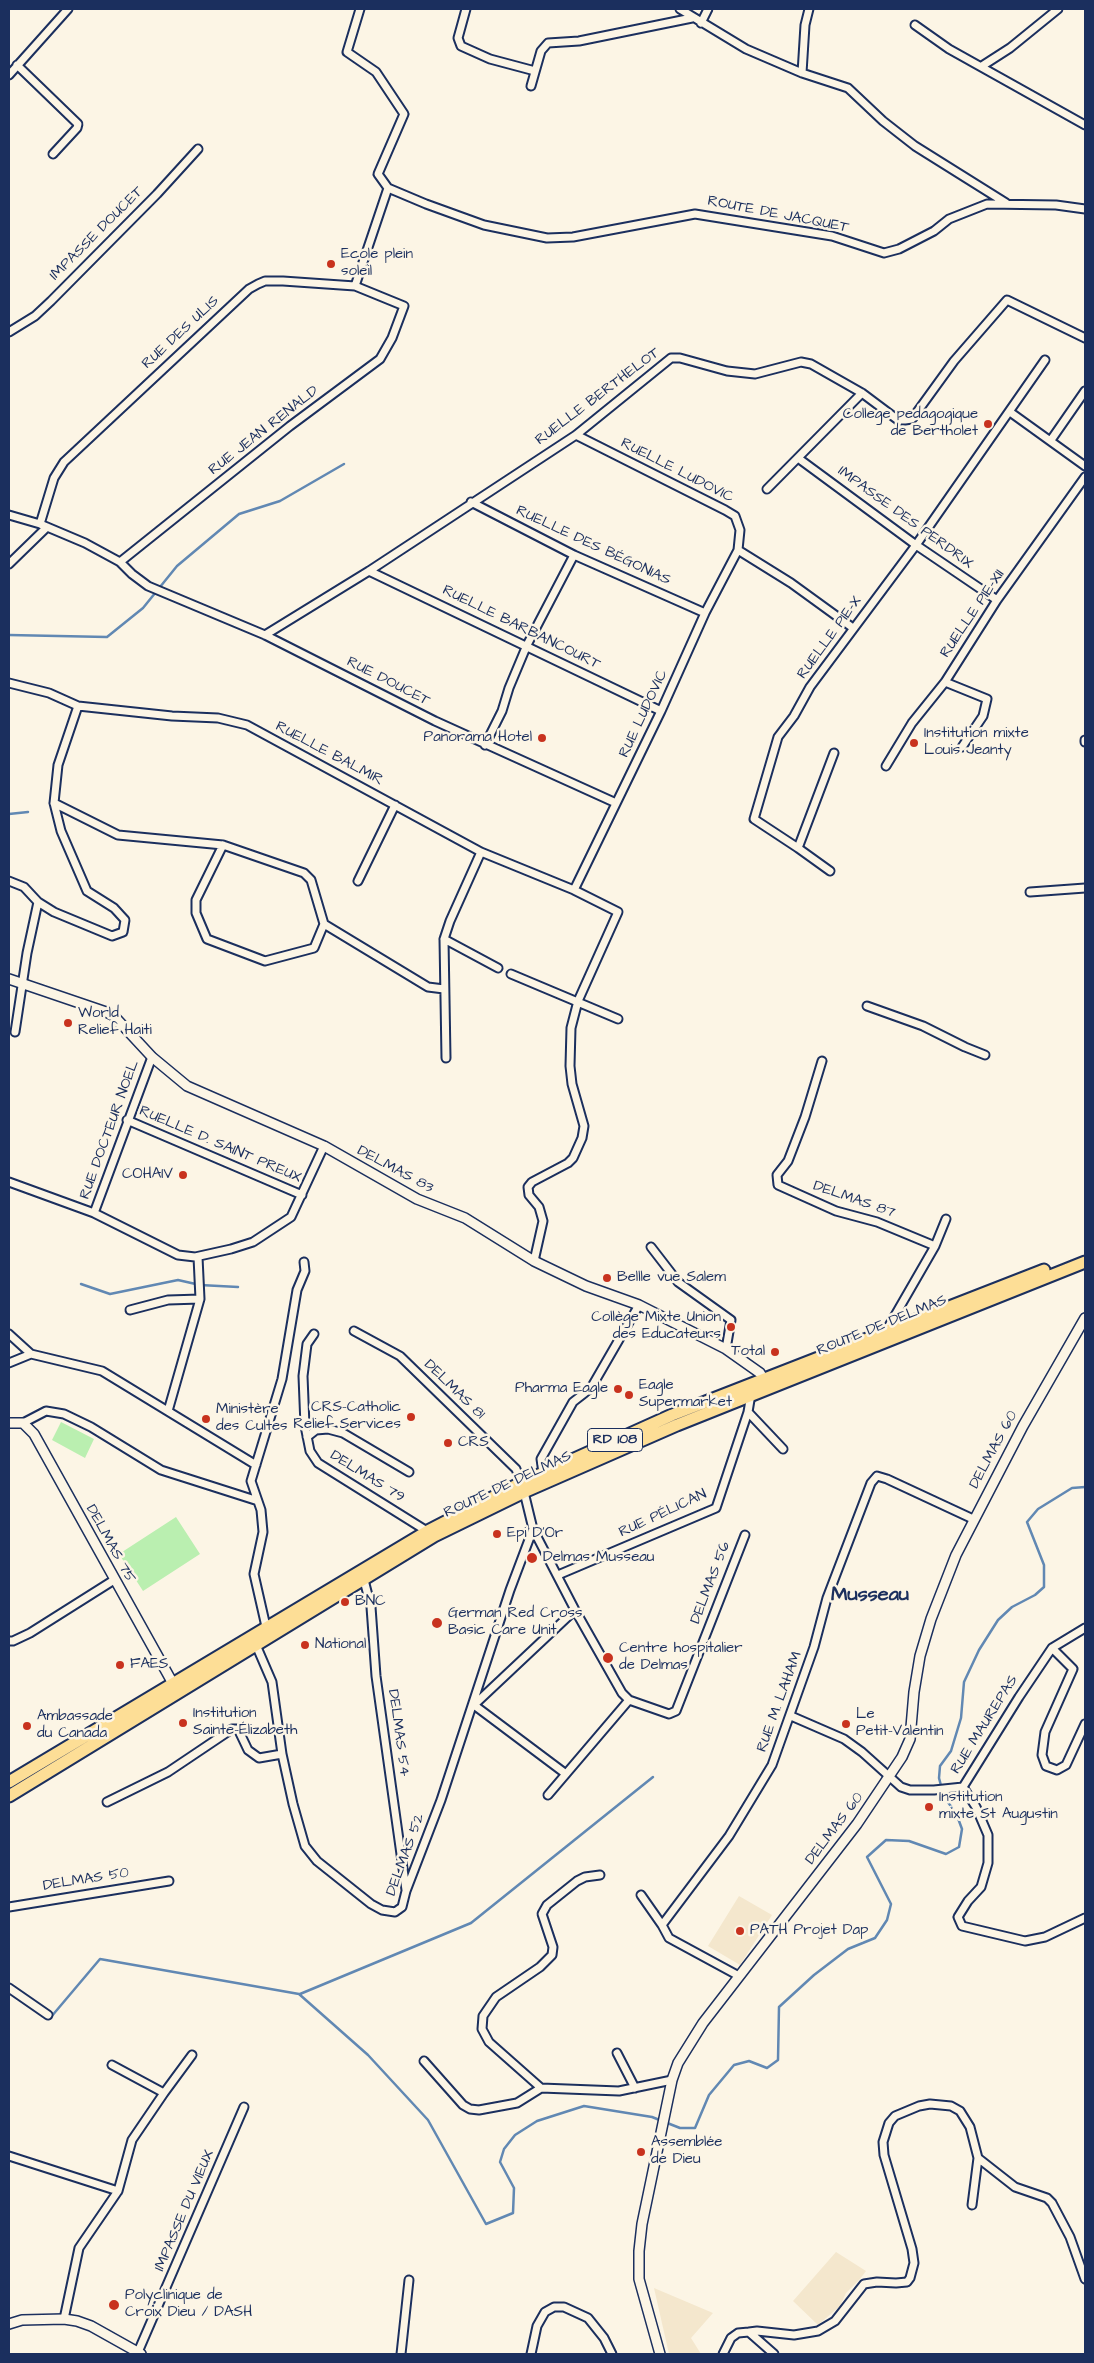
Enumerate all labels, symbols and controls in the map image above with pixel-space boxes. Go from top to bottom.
street label: IMPASSE DOUCET [46,183,148,285]
street label: ROUTE DE JACQUET [706,192,850,238]
place label: Ecole plein soleil [341,246,413,281]
marker: Ecole plein soleil [325,258,337,270]
street label: RUE DES ULIS [139,293,223,373]
street label: RUELLE BERTHELOT [532,344,664,450]
street label: RUE JEAN RENALD [205,382,323,480]
place label: College pedagogique de Bertholet [843,406,978,441]
marker: College pedagogique de Bertholet [982,418,994,430]
street label: RUELLE LUDOVIC [617,435,737,507]
street label: IMPASSE DES PERDRIX [834,463,976,573]
street label: RUELLE DES BÉGONIAS [513,502,673,590]
street label: RUELLE PIE-XII [937,566,1009,662]
street label: RUELLE BARBANCOURT [439,582,603,674]
street label: RUELLE PIE-X [794,593,866,683]
street label: RUE DOUCET [343,653,433,711]
street label: RUE LUDOVIC [616,667,672,761]
street label: RUELLE BALMIR [272,718,386,790]
place label: Institution mixte Louis Jeanty [924,725,1029,760]
place label: Panorama Hotel [424,729,532,747]
marker: Panorama Hotel [536,732,548,744]
marker: Institution mixte Louis Jeanty [908,737,920,749]
place label: World Relief Haiti [78,1005,152,1040]
marker: World Relief Haiti [62,1017,74,1029]
street label: RUE DOCTEUR NOEL [76,1058,144,1202]
street label: RUELLE D. SAINT PREUX [136,1103,304,1187]
street label: DELMAS 83 [354,1142,436,1198]
place label: COHAIV [122,1166,173,1184]
marker: COHAIV [177,1169,189,1181]
street label: DELMAS 87 [811,1178,897,1222]
place label: Bellle vue Salem [617,1269,726,1287]
marker: Bellle vue Salem [601,1272,613,1284]
street label: ROUTE DE DELMAS [814,1292,950,1360]
place label: Collège Mixte Union des Educateurs [591,1309,721,1344]
marker: Collège Mixte Union des Educateurs [725,1321,737,1333]
place label: Total [731,1343,765,1361]
marker: Total [769,1346,781,1358]
street label: DELMAS 81 [420,1356,488,1424]
place label: Eagle Supermarket [639,1377,732,1412]
place label: Pharma Eagle [515,1380,608,1398]
marker: Pharma Eagle [612,1383,624,1395]
marker: Eagle Supermarket [623,1389,635,1401]
place label: CRS-Catholic Relief Services [293,1399,401,1434]
place label: Ministère des Cultes [216,1401,288,1436]
street label: DELMAS 60 [966,1408,1022,1492]
marker: CRS-Catholic Relief Services [405,1411,417,1423]
marker: Ministère des Cultes [200,1413,212,1425]
road number: RD 108 [588,1428,642,1452]
place label: CRS [458,1434,489,1452]
marker: CRS [442,1437,454,1449]
street label: DELMAS 79 [326,1447,408,1507]
street label: ROUTE DE DELMAS [441,1448,575,1522]
street label: RUE PÉLICAN [616,1486,710,1542]
street label: DELMAS 75 [81,1502,139,1586]
place label: Epi D'Or [507,1525,563,1543]
marker: Epi D'Or [491,1528,503,1540]
street label: DELMAS 56 [687,1539,735,1627]
place label: Delmas Musseau [543,1549,654,1567]
marker: Delmas Musseau [525,1551,539,1565]
district label: Musseau [831,1584,909,1608]
place label: BNC [355,1593,386,1611]
marker: BNC [339,1596,351,1608]
place label: German Red Cross Basic Care Unit [448,1605,582,1640]
marker: German Red Cross Basic Care Unit [430,1616,444,1630]
place label: National [315,1636,366,1654]
marker: National [299,1639,311,1651]
place label: Centre hospitalier de Delmas [619,1640,742,1675]
street label: RUE M. LAHAM [753,1649,807,1755]
marker: Centre hospitalier de Delmas [601,1651,615,1665]
place label: FAES [130,1656,169,1674]
marker: FAES [114,1659,126,1671]
street label: RUE MAUREPAS [947,1672,1023,1778]
street label: DELMAS 54 [383,1688,413,1778]
place label: Institution Sainte-Élizabeth [193,1705,297,1740]
place label: Le Petit-Valentin [856,1706,944,1741]
place label: Ambassade du Canada [37,1708,113,1743]
marker: Institution Sainte-Élizabeth [177,1717,189,1729]
marker: Le Petit-Valentin [840,1718,852,1730]
marker: Ambassade du Canada [21,1720,33,1732]
street label: DELMAS 60 [802,1789,868,1869]
place label: Institution mixte St Augustin [939,1789,1058,1824]
marker: Institution mixte St Augustin [923,1801,935,1813]
street label: DELMAS 52 [383,1812,429,1898]
street label: DELMAS 50 [42,1864,130,1896]
place label: PATH Projet Dap [750,1922,868,1940]
marker: PATH Projet Dap [734,1925,746,1937]
place label: Assemblée de Dieu [651,2134,722,2169]
marker: Assemblée de Dieu [635,2146,647,2158]
street label: IMPASSE DU VIEUX [151,2148,219,2274]
place label: Polyclinique de Croix Dieu / DASH [125,2287,252,2322]
marker: Polyclinique de Croix Dieu / DASH [107,2298,121,2312]

